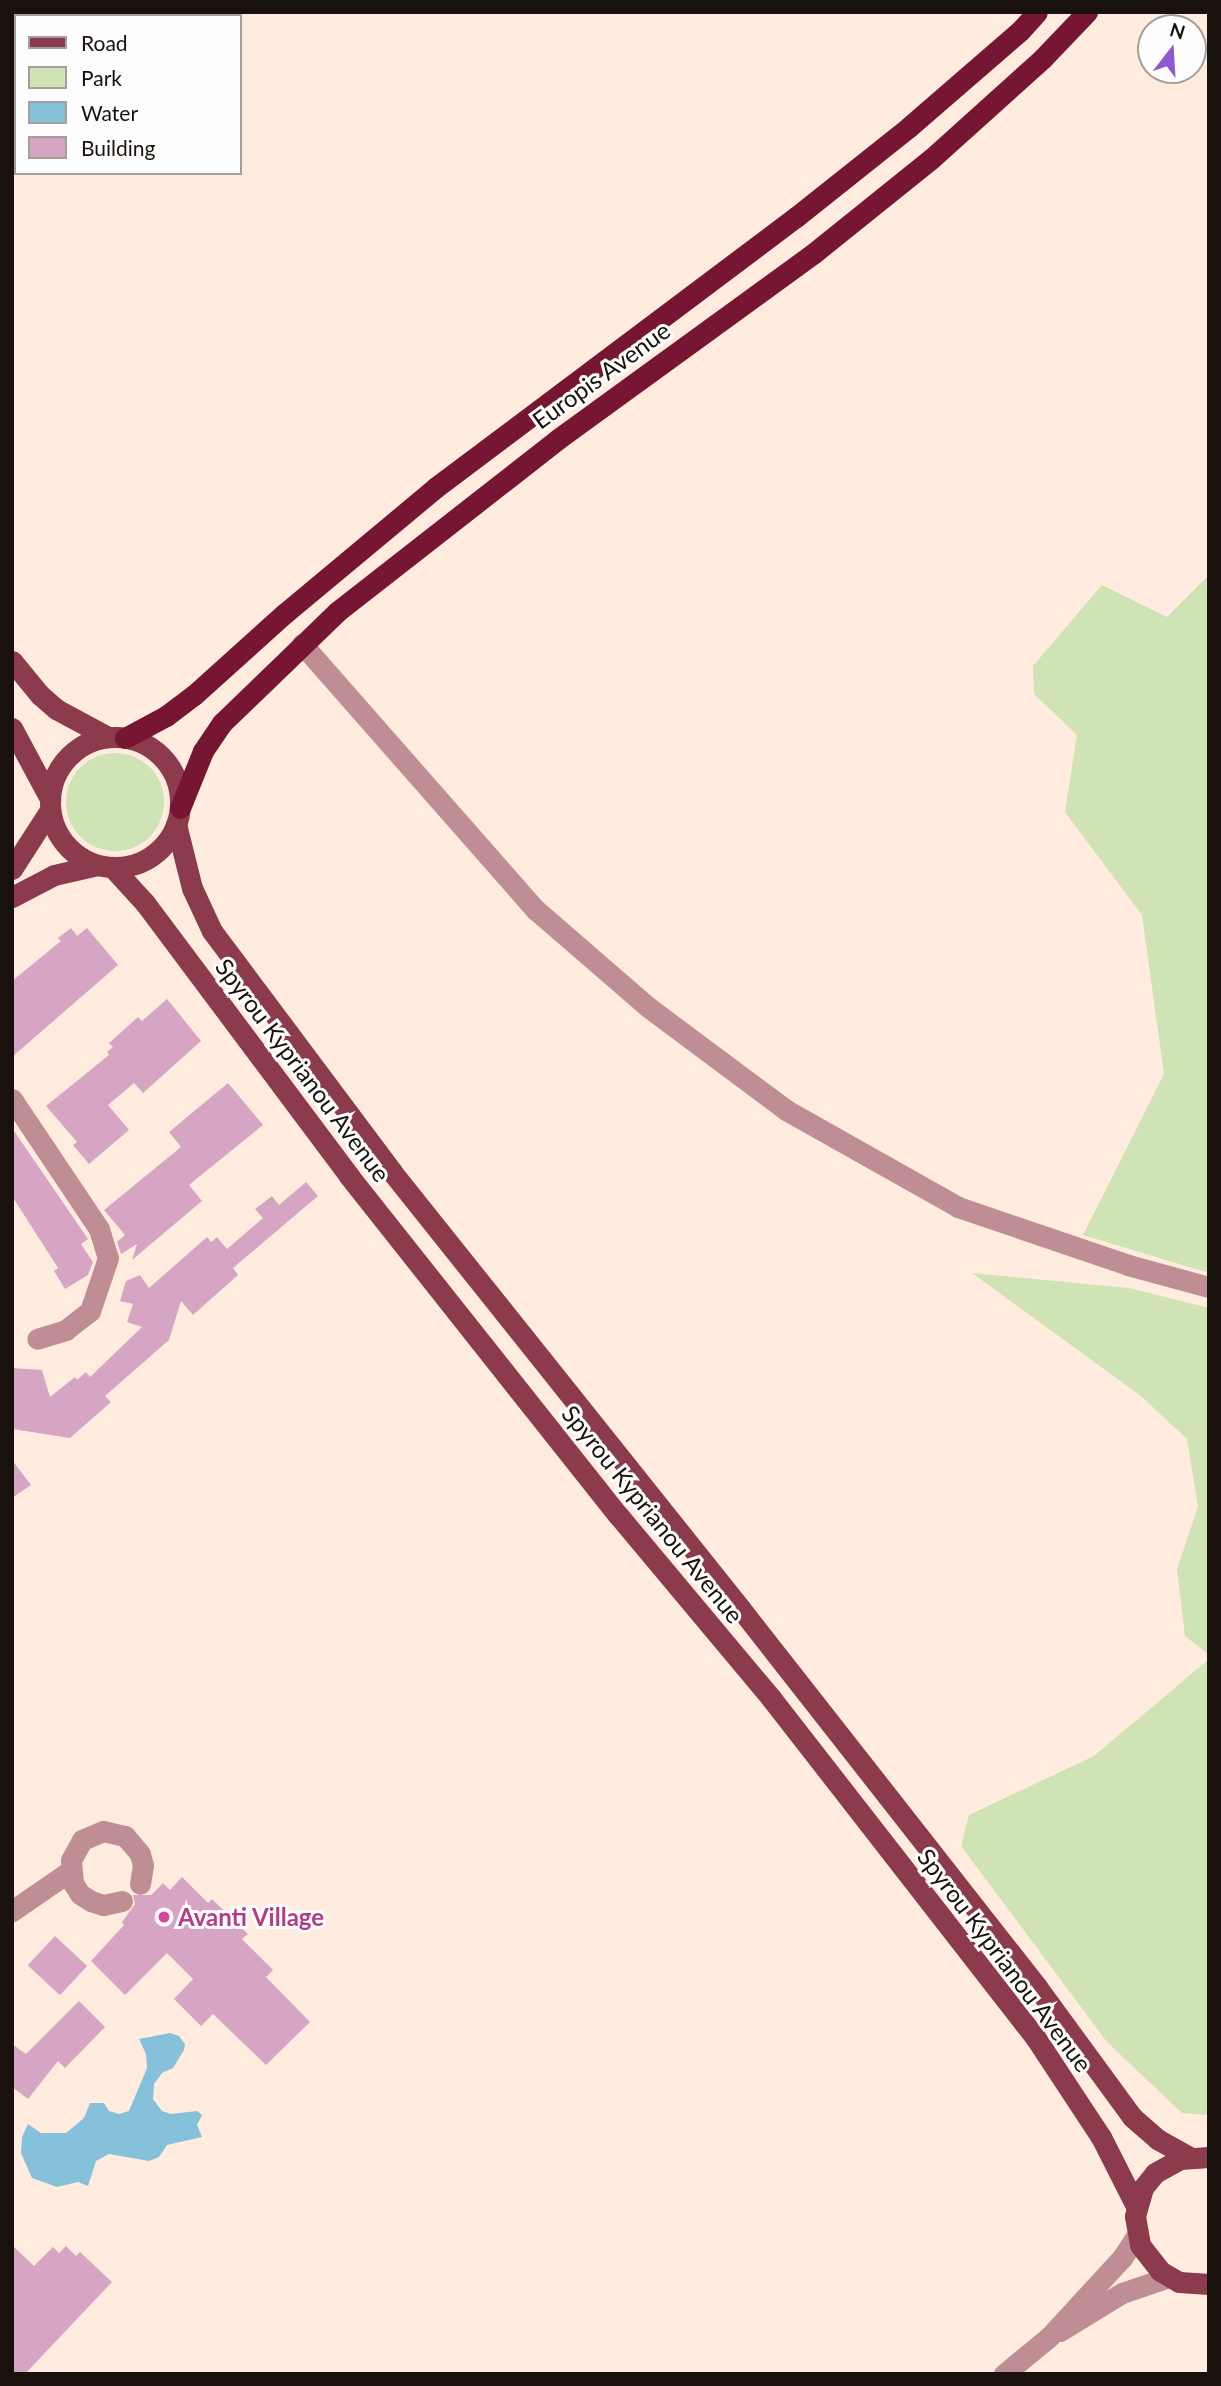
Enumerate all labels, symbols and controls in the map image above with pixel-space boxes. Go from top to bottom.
legend [14,14,242,175]
north arrow [1137,14,1207,84]
text: N [1167,17,1188,43]
text: Road [81,30,128,55]
text: Park [81,65,122,90]
text: Water [81,100,138,125]
text: Building [81,135,156,160]
street label: Europis Avenue [526,315,676,435]
street label: Spyrou Kyprianou Avenue [209,953,397,1187]
street label: Spyrou Kyprianou Avenue [556,1399,750,1629]
street label: Spyrou Kyprianou Avenue [911,1843,1099,2077]
place label: Avanti Village [178,1903,325,1931]
marker: Avanti Village [156,1909,172,1925]

